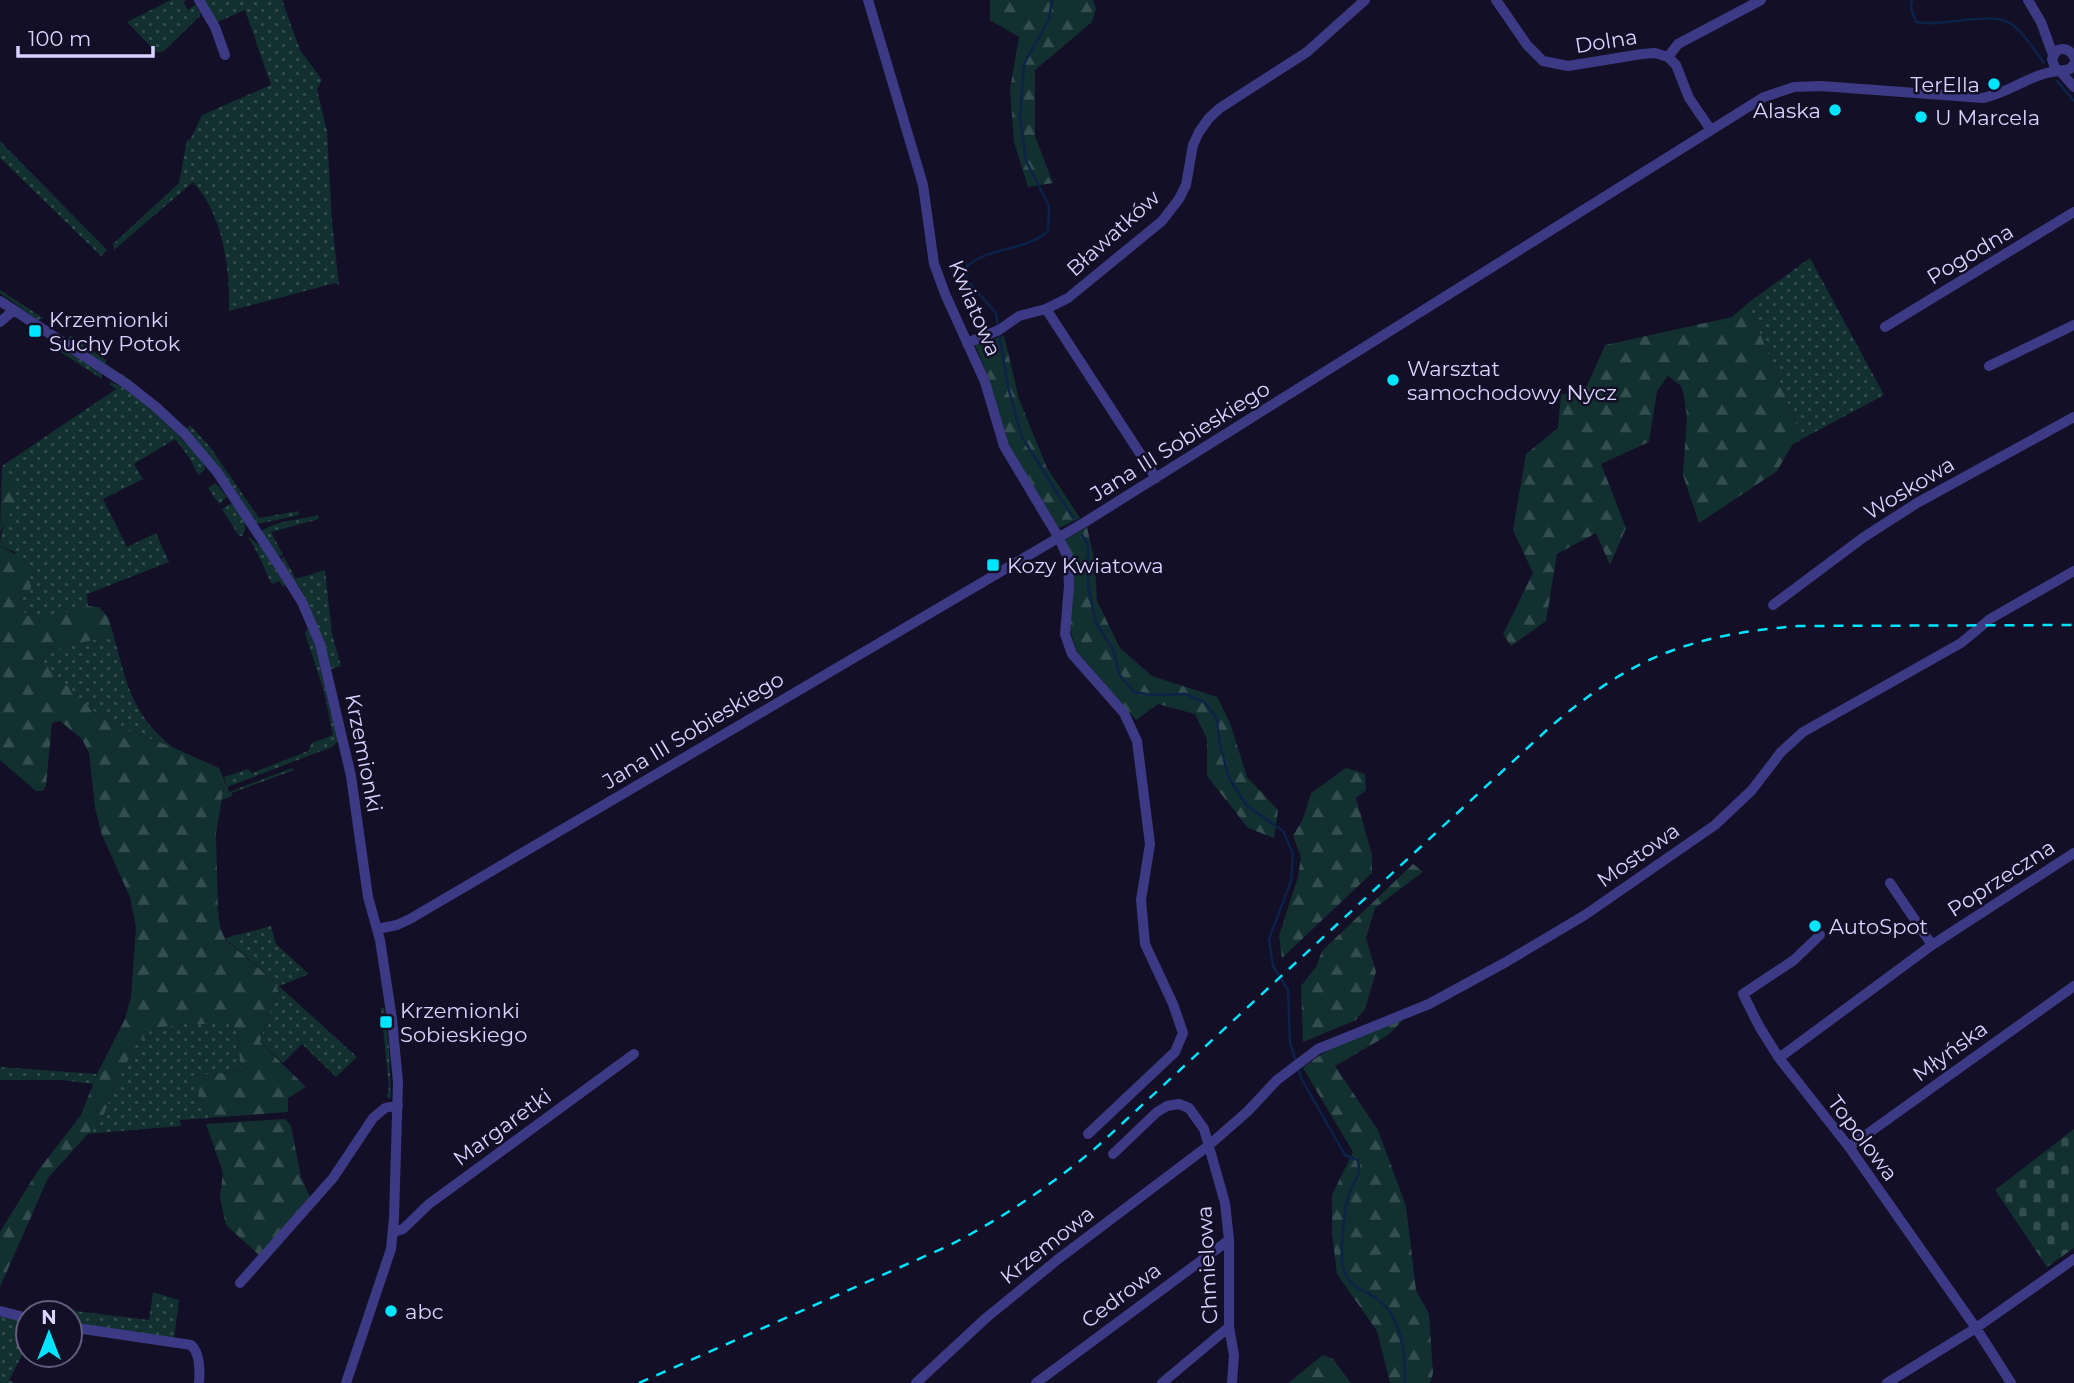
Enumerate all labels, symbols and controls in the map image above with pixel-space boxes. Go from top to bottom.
scale bar [18,14,152,58]
street label: Dolna [1573,24,1639,58]
text: 100 m [28,26,91,51]
place label: TerElla [1911,72,1980,97]
marker: TerElla [1986,76,2002,92]
place label: Alaska [1753,98,1821,123]
marker: Alaska [1827,102,1843,118]
place label: U Marcela [1935,105,2040,130]
marker: U Marcela [1913,109,1929,125]
street label: Bławatków [1061,184,1165,281]
street label: Pogodna [1922,218,2018,290]
street label: Kwiatowa [944,256,1006,360]
place label: Krzemionki Suchy Potok [49,307,181,356]
marker: Krzemionki Suchy Potok [27,323,43,339]
place label: Warsztat samochodowy Nycz [1407,356,1617,405]
marker: Warsztat samochodowy Nycz [1385,372,1401,388]
street label: Jana III Sobieskiego [1085,376,1274,507]
street label: Woskowa [1859,451,1959,525]
place label: Kozy Kwiatowa [1007,553,1164,578]
marker: Kozy Kwiatowa [985,557,1001,573]
street label: Jana III Sobieskiego [597,666,788,795]
street label: Krzemionki [340,692,388,814]
street label: Mostowa [1592,818,1684,892]
street label: Poprzeczna [1943,834,2059,922]
place label: AutoSpot [1829,914,1928,939]
marker: AutoSpot [1807,918,1823,934]
place label: Krzemionki Sobieskiego [400,998,527,1047]
marker: Krzemionki Sobieskiego [378,1014,394,1030]
street label: Młyńska [1908,1015,1992,1087]
street label: Margaretki [448,1083,556,1171]
street label: Topolowa [1823,1090,1903,1186]
street label: Krzemowa [995,1201,1099,1289]
street label: Chmielowa [1191,1205,1223,1325]
street label: Cedrowa [1076,1257,1166,1333]
north arrow [14,1299,84,1369]
place label: abc [405,1299,443,1324]
marker: abc [383,1303,399,1319]
text: N [41,1306,57,1329]

